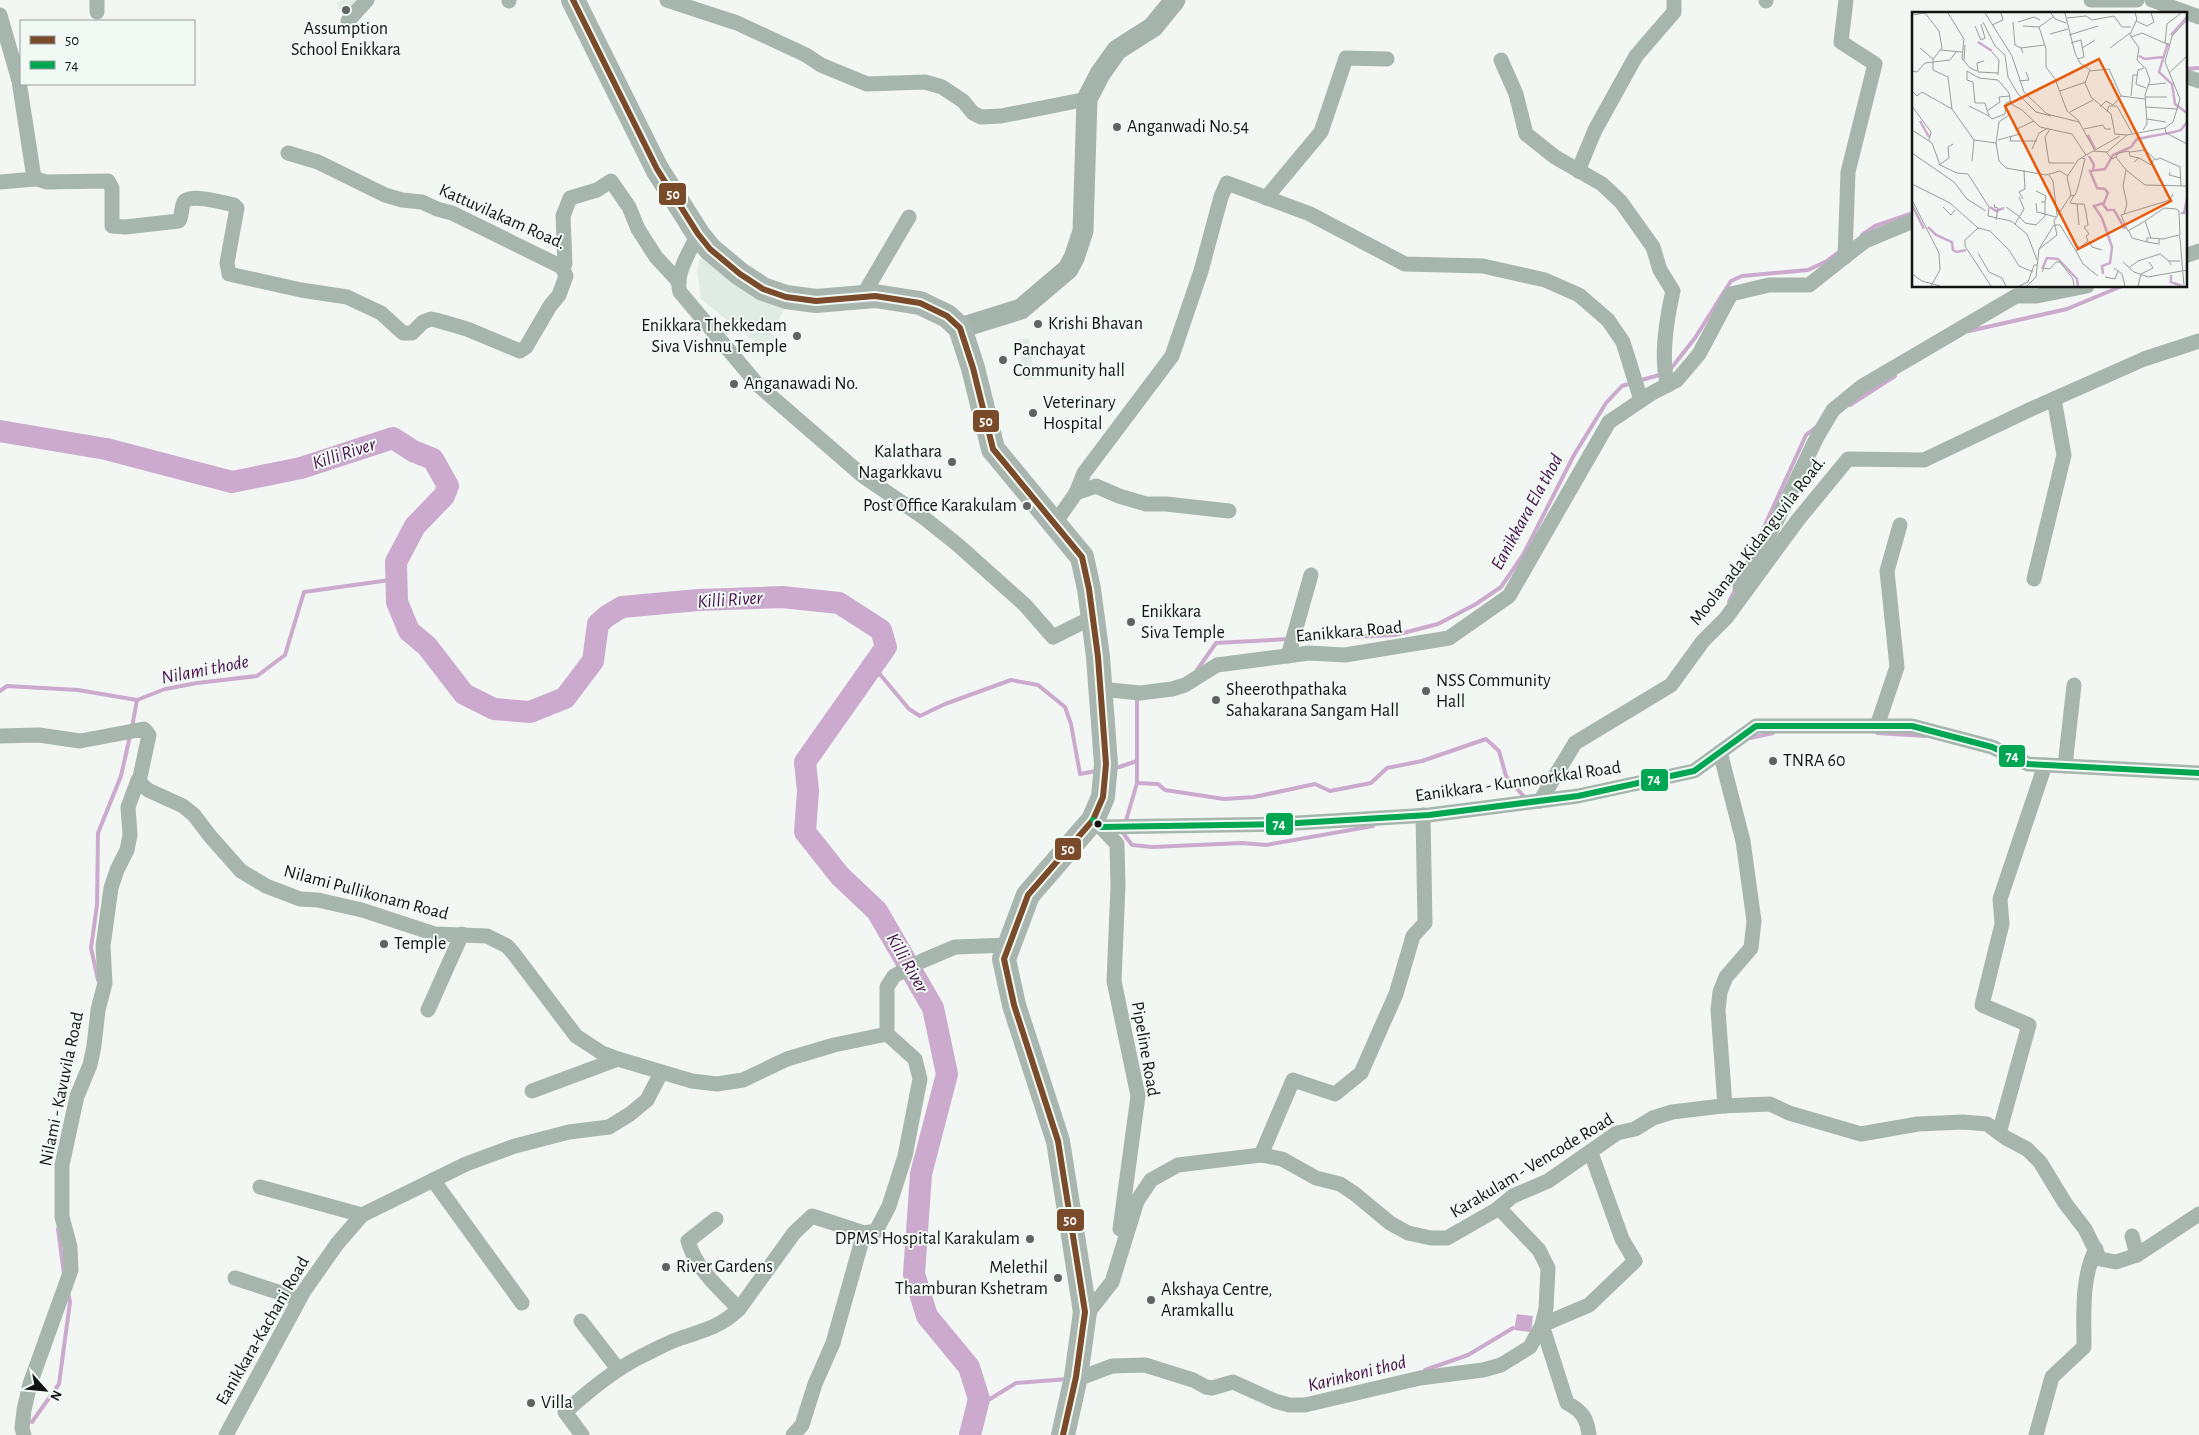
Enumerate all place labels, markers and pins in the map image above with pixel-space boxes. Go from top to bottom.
marker: Assumption School Enikkara [340,4,352,16]
place label: Assumption School Enikkara [291,20,401,59]
place label: Anganwadi No.54 [1127,118,1249,136]
marker: Anganwadi No.54 [1111,121,1123,133]
place label: Krishi Bhavan [1048,315,1143,333]
place label: Enikkara Thekkedam Siva Vishnu Temple [641,317,787,356]
marker: Krishi Bhavan [1032,318,1044,330]
marker: Enikkara Thekkedam Siva Vishnu Temple [791,330,803,342]
place label: Panchayat Community hall [1013,341,1125,380]
marker: Panchayat Community hall [997,354,1009,366]
place label: Anganawadi No. [744,375,858,393]
marker: Anganawadi No. [728,378,740,390]
place label: Veterinary Hospital [1043,394,1116,433]
marker: Veterinary Hospital [1027,407,1039,419]
place label: Kalathara Nagarkkavu [858,443,942,482]
marker: Kalathara Nagarkkavu [946,456,958,468]
place label: Post Office Karakulam [863,497,1017,515]
marker: Post Office Karakulam [1021,500,1033,512]
place label: Enikkara Siva Temple [1141,603,1225,642]
marker: Enikkara Siva Temple [1125,616,1137,628]
place label: NSS Community Hall [1436,672,1551,711]
place label: Sheerothpathaka Sahakarana Sangam Hall [1226,681,1399,720]
marker: NSS Community Hall [1420,685,1432,697]
marker: Sheerothpathaka Sahakarana Sangam Hall [1210,694,1222,706]
place label: TNRA 60 [1783,752,1845,770]
marker: TNRA 60 [1767,755,1779,767]
unlabelled marker [1093,819,1103,829]
place label: Temple [394,935,446,953]
marker: Temple [378,938,390,950]
place label: DPMS Hospital Karakulam [835,1230,1020,1248]
marker: DPMS Hospital Karakulam [1024,1233,1036,1245]
place label: River Gardens [676,1258,773,1276]
place label: Melethil Thamburan Kshetram [895,1259,1048,1298]
marker: River Gardens [660,1261,672,1273]
marker: Melethil Thamburan Kshetram [1052,1272,1064,1284]
place label: Akshaya Centre, Aramkallu [1161,1281,1272,1320]
marker: Akshaya Centre, Aramkallu [1145,1294,1157,1306]
place label: Villa [541,1394,573,1412]
marker: Villa [525,1397,537,1409]

